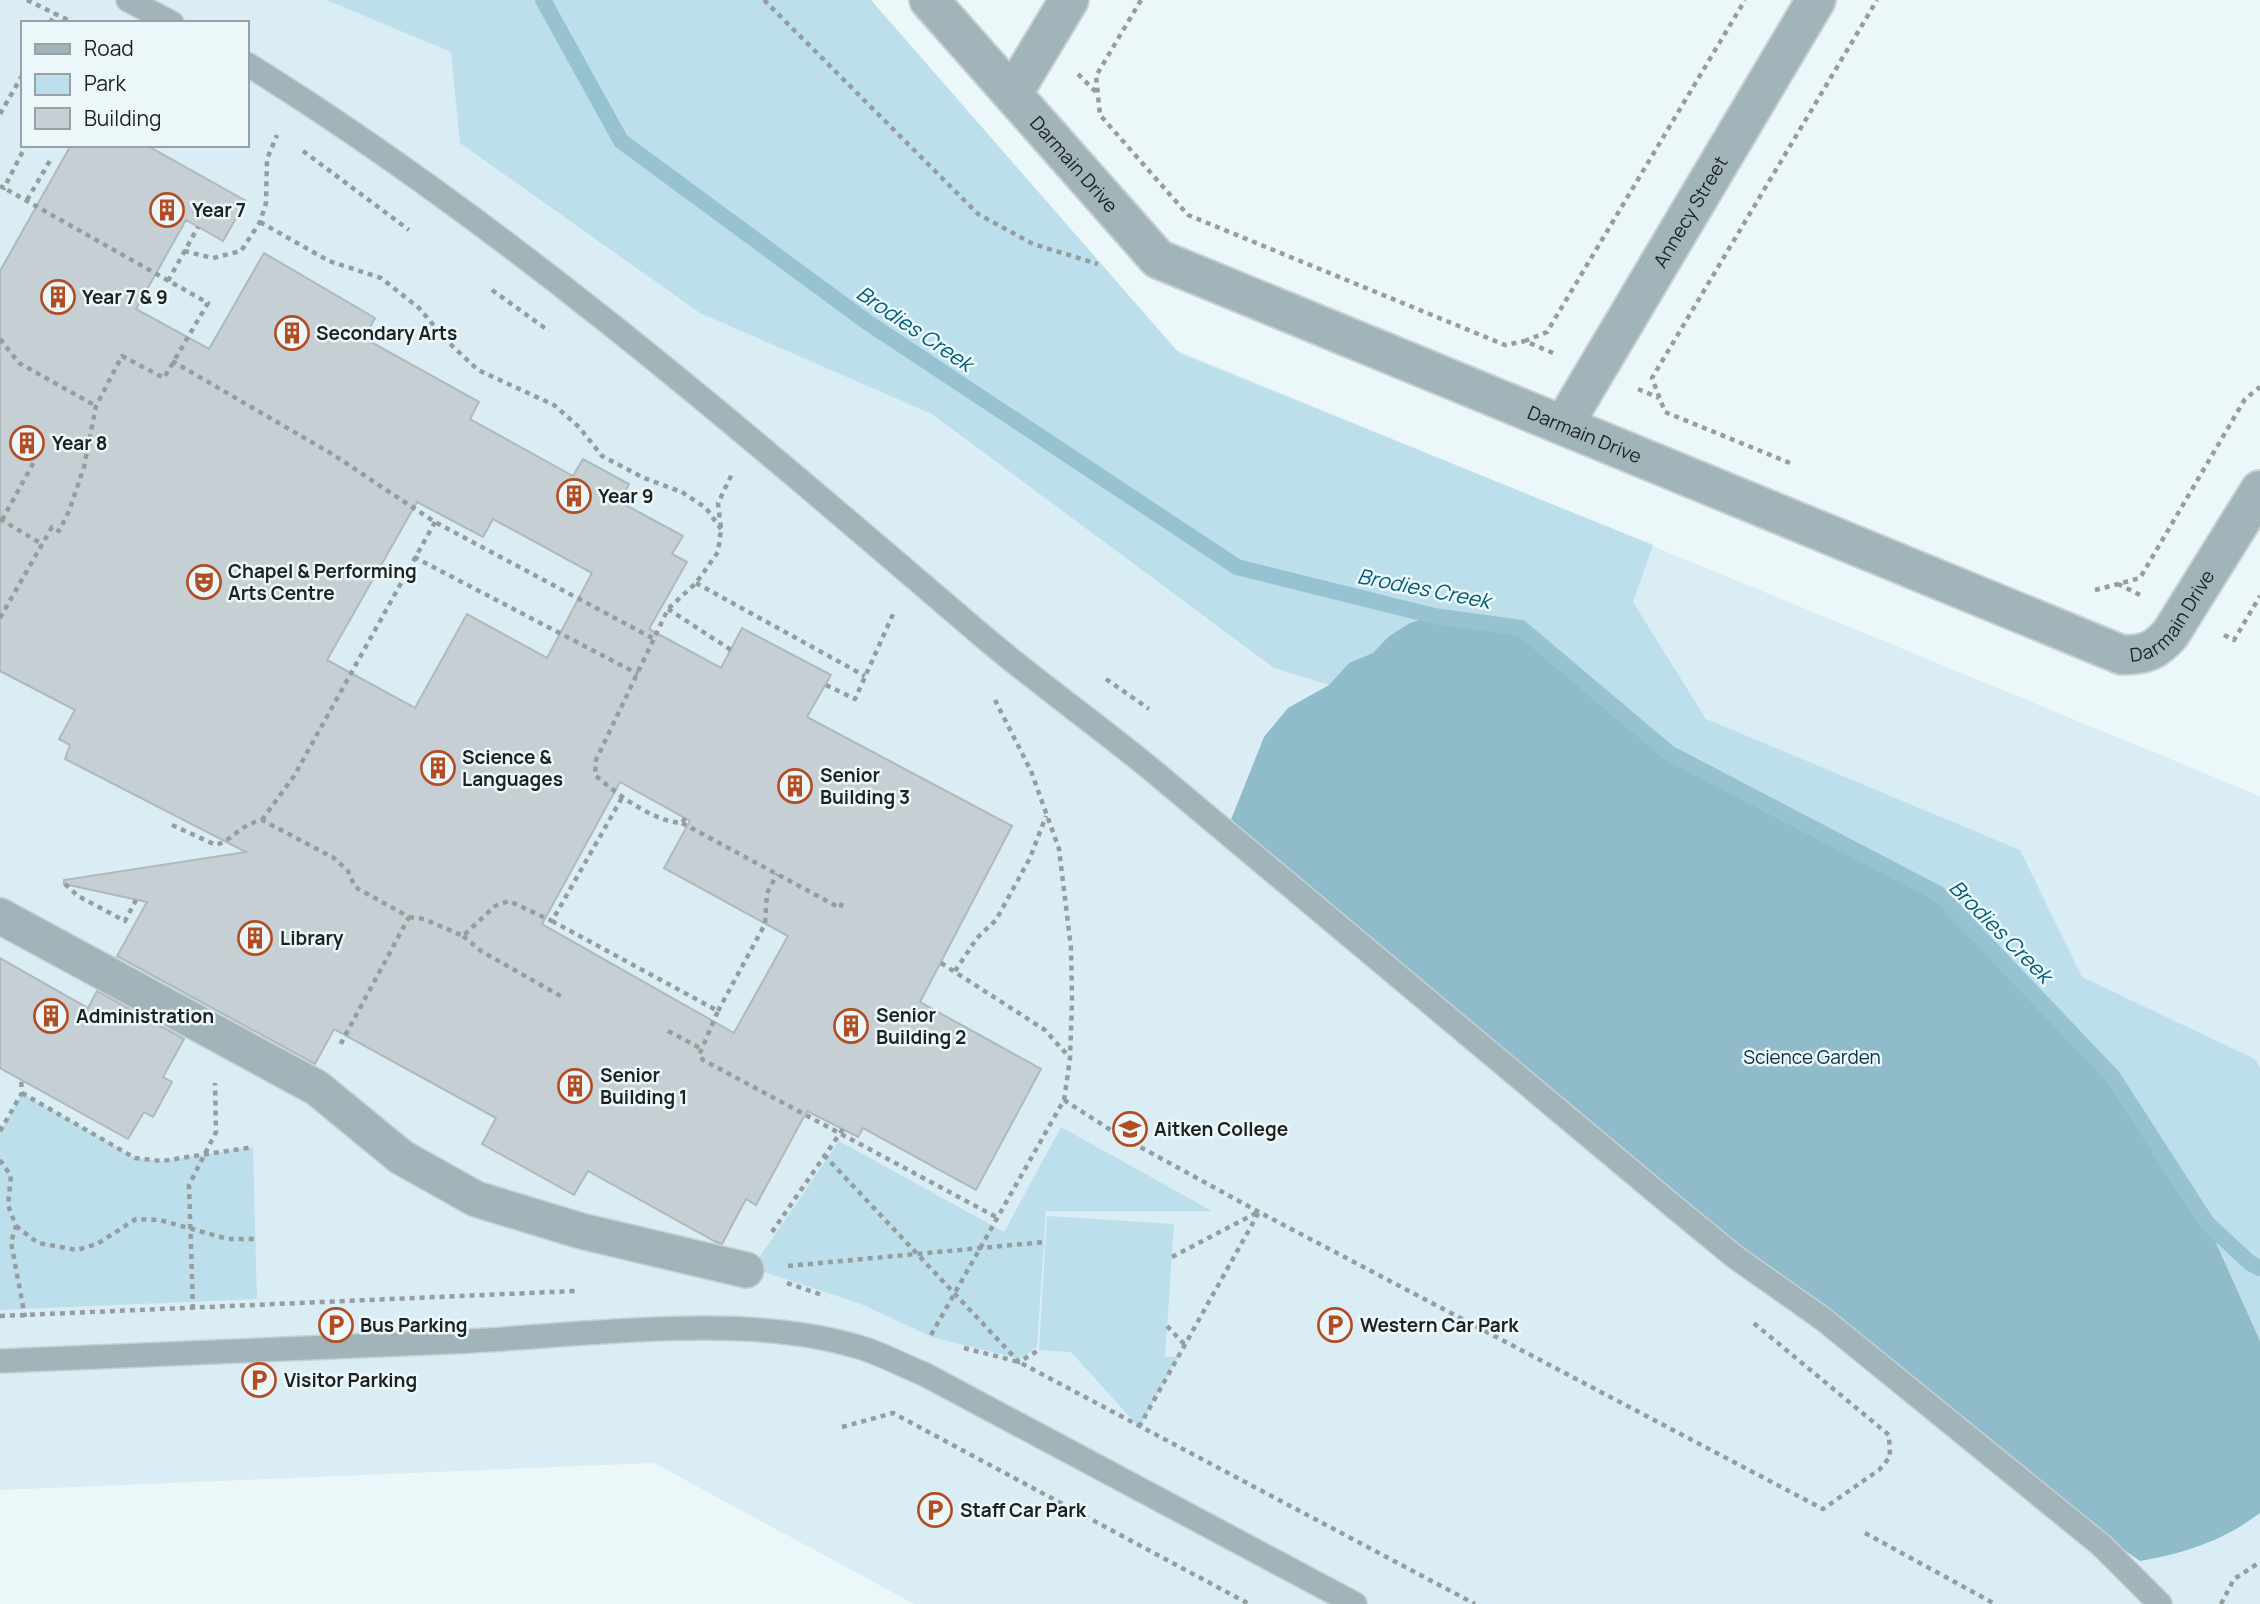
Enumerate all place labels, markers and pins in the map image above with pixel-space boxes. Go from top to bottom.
building icon: Year 7 [148,191,186,229]
place label: Year 7 [192,197,246,223]
building icon: Year 7 & 9 [39,278,77,316]
place label: Year 7 & 9 [82,284,168,310]
building icon: Secondary Arts [273,314,311,352]
place label: Secondary Arts [316,320,457,346]
building icon: Year 8 [8,424,46,462]
place label: Year 8 [52,430,107,456]
building icon: Year 9 [555,477,593,515]
place label: Year 9 [598,483,653,509]
place label: Chapel & Performing Arts Centre [228,558,417,606]
theatre icon: Chapel & Performing Arts Centre [185,563,223,601]
place label: Science & Languages [462,744,563,792]
building icon: Science & Languages [419,749,457,787]
place label: Senior Building 3 [820,762,910,810]
building icon: Senior Building 3 [776,767,814,805]
building icon: Library [236,919,274,957]
place label: Library [280,925,344,951]
building icon: Administration [32,997,70,1035]
place label: Senior Building 2 [876,1002,966,1050]
place label: Administration [76,1003,214,1029]
building icon: Senior Building 2 [832,1007,870,1045]
place label: Senior Building 1 [600,1062,687,1110]
building icon: Senior Building 1 [556,1067,594,1105]
school or university icon: Aitken College [1111,1110,1149,1148]
place label: Aitken College [1154,1116,1288,1142]
parking icon: Bus Parking [317,1306,355,1344]
parking icon: Western Car Park [1316,1306,1354,1344]
place label: Bus Parking [360,1312,468,1338]
place label: Western Car Park [1360,1312,1519,1338]
parking icon: Visitor Parking [240,1361,278,1399]
place label: Visitor Parking [284,1367,417,1393]
parking icon: Staff Car Park [916,1491,954,1529]
place label: Staff Car Park [960,1497,1087,1523]

